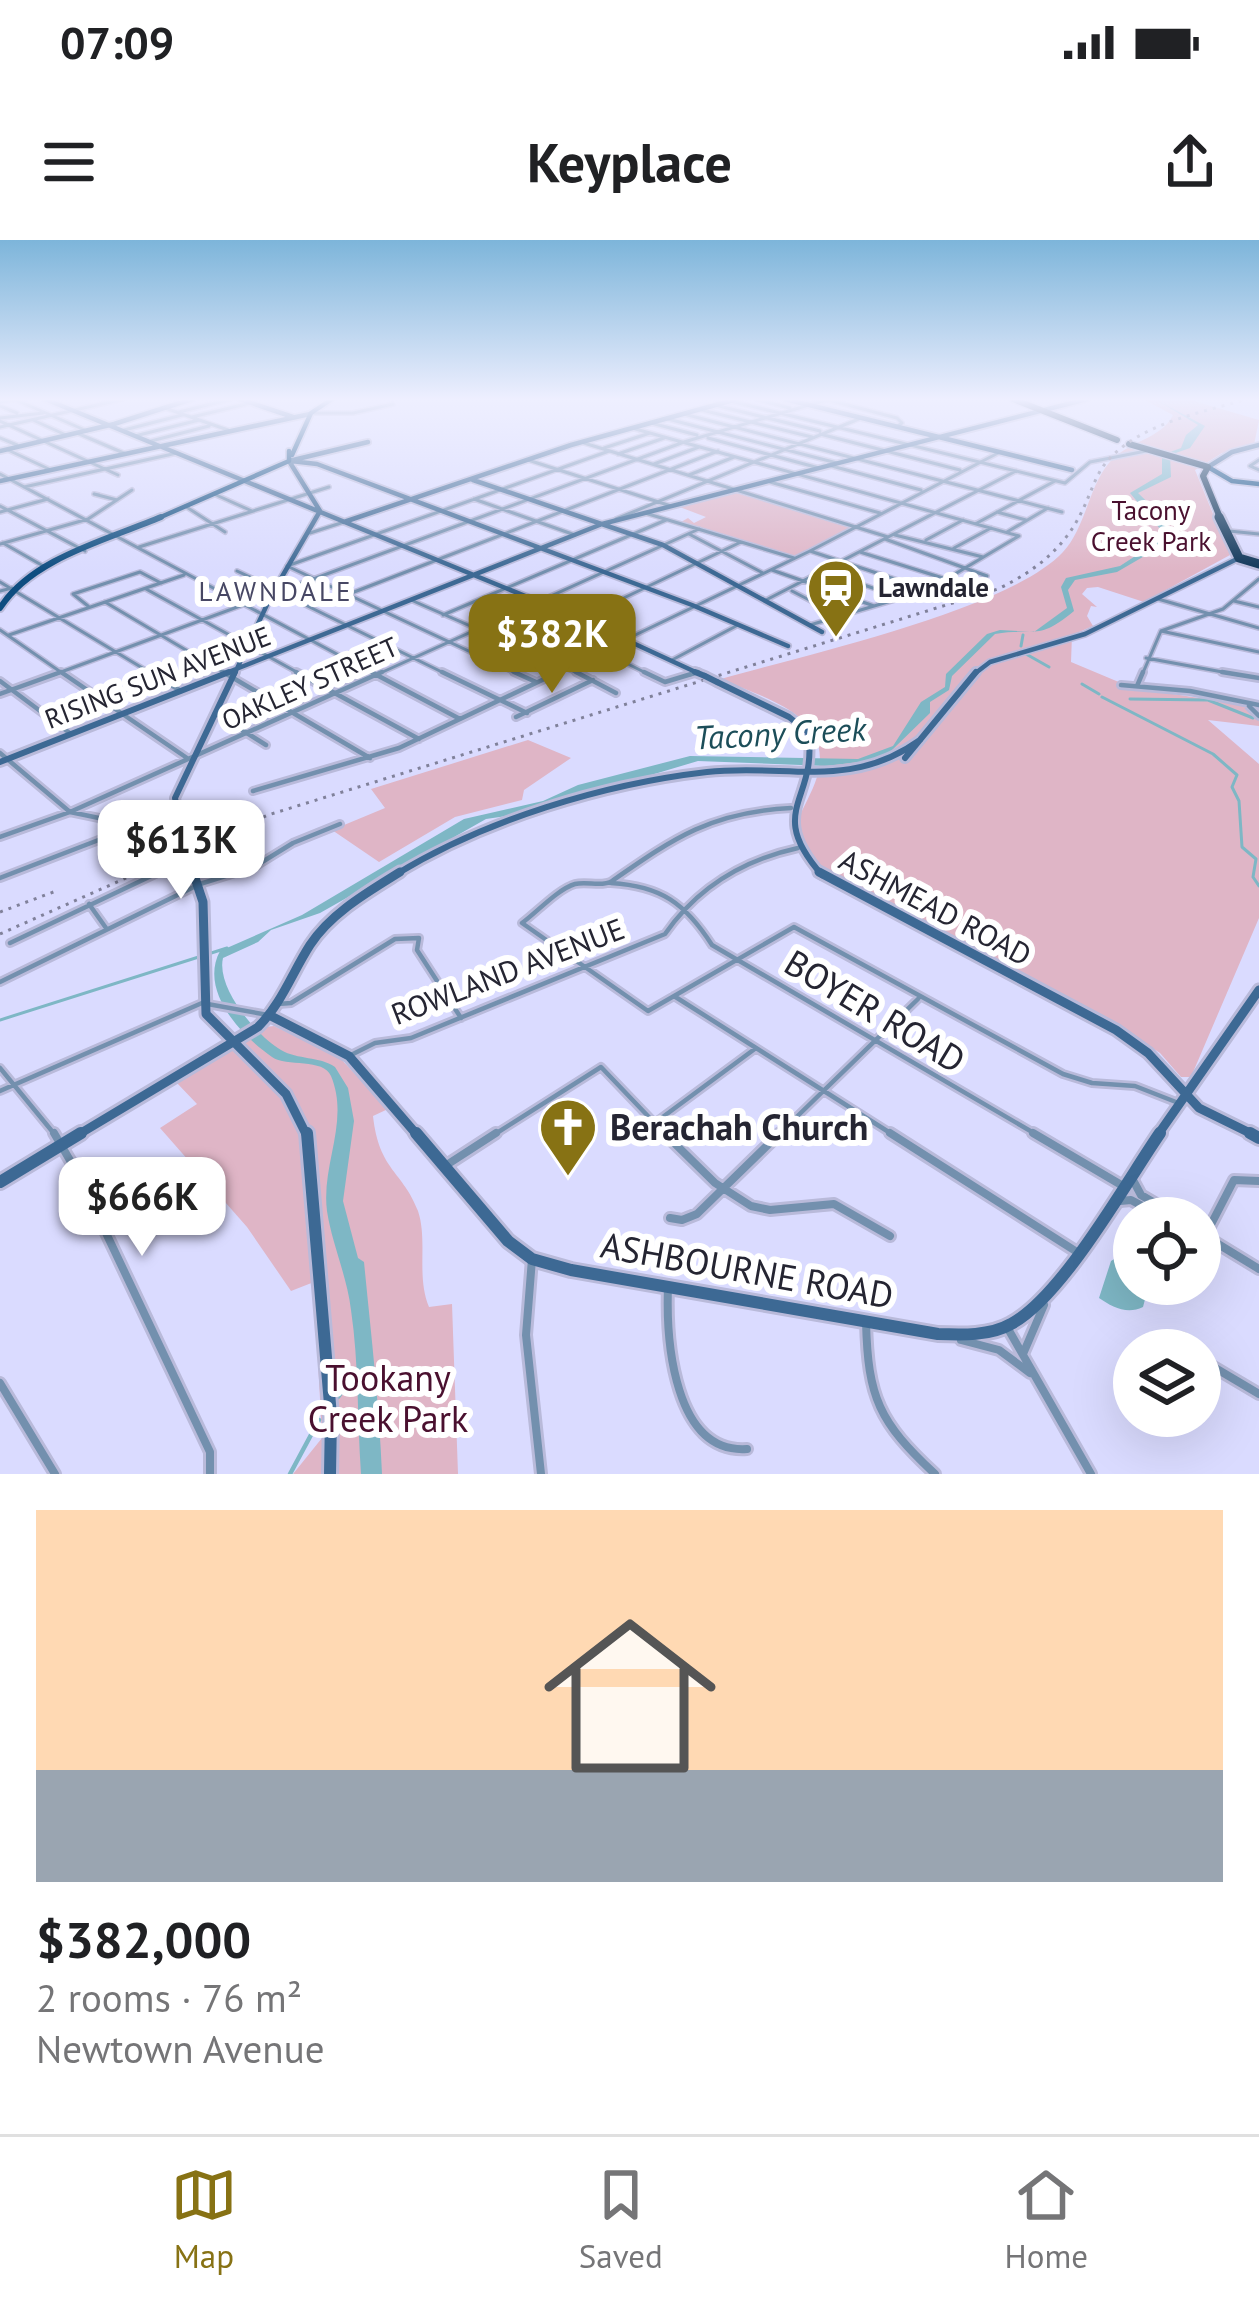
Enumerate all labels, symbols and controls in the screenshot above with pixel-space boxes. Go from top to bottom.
text: 07:09 [60,13,174,71]
text: Keyplace [527,127,732,197]
icon: menu [36,129,102,195]
icon: share [1157,129,1223,195]
park label: Tacony Creek Park [1091,493,1211,558]
station icon: Lawndale [805,557,867,639]
place label: Lawndale [878,570,989,604]
district label: LAWNDALE [199,574,353,608]
pin: $382K [468,594,636,696]
text: $382K [496,607,608,658]
street label: RISING SUN AVENUE [40,618,275,736]
street label: OAKLEY STREET [216,629,403,737]
water label: Tacony Creek [693,706,868,758]
pin: $613K [97,800,265,902]
text: $613K [125,813,237,864]
street label: ASHMEAD ROAD [833,840,1038,974]
street label: ROWLAND AVENUE [385,908,630,1033]
street label: BOYER ROAD [776,938,974,1083]
church icon: Berachah Church [537,1096,599,1178]
place label: Berachah Church [610,1103,868,1150]
pin: $666K [58,1157,226,1259]
text: $666K [86,1170,198,1221]
map controls [1113,1197,1221,1437]
button: locate [1113,1197,1221,1305]
street label: ASHBOURNE ROAD [597,1221,897,1318]
button: layers [1113,1329,1221,1437]
park label: Tookany Creek Park [308,1354,468,1442]
icon: home [522,1588,738,1804]
text: $382,000 [36,1906,251,1972]
text: 2 rooms · 76 m² [36,1972,302,2023]
text: Newtown Avenue [36,2023,325,2074]
tab: Map [171,2162,237,2277]
tab: Saved [579,2162,663,2277]
tab: Home [1005,2162,1088,2277]

